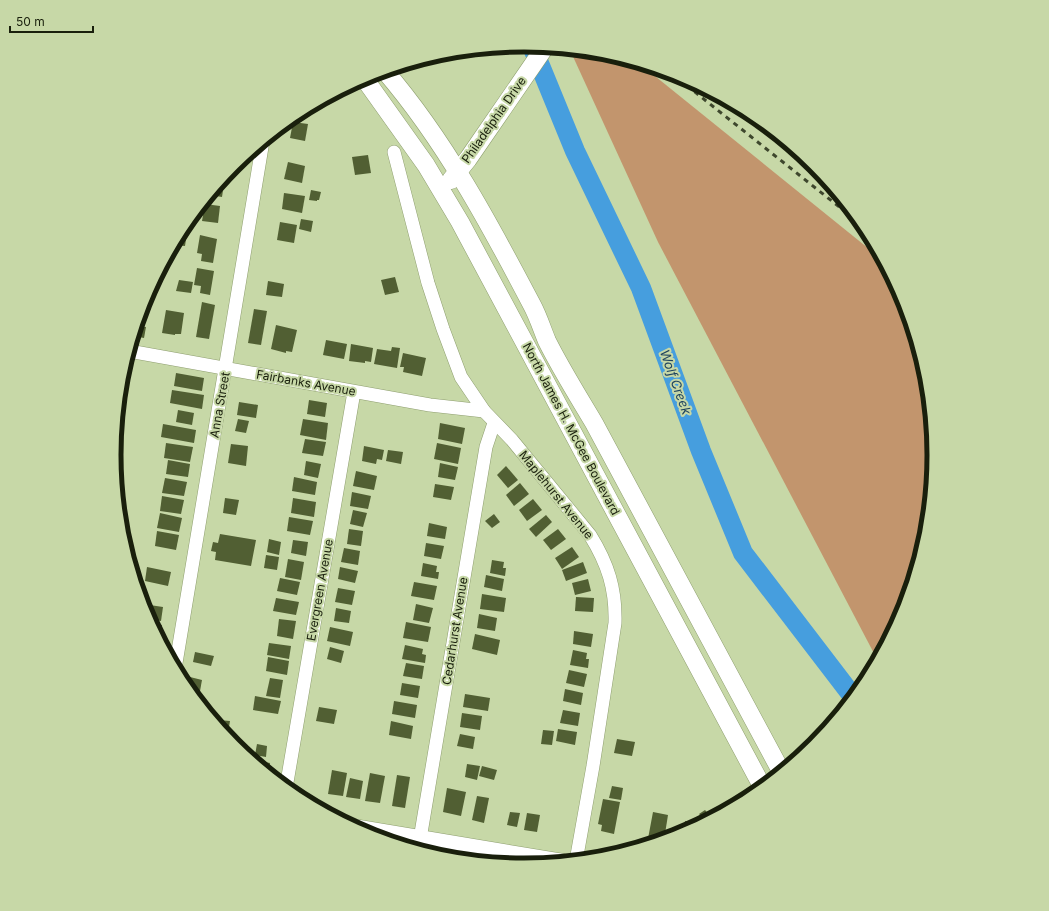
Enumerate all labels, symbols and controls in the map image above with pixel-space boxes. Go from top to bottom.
scale bar [10,8,93,34]
text: 50 m [16,14,45,29]
street label: Philadelphia Drive [458,74,529,166]
street label: North James H. McGee Boulevard [520,340,623,517]
water label: Wolf Creek [657,347,695,417]
street label: Fairbanks Avenue [255,366,357,399]
street label: Anna Street [206,371,233,439]
street label: Maplehurst Avenue [516,447,597,542]
street label: Evergreen Avenue [303,538,336,642]
street label: Cedarhurst Avenue [439,576,470,686]

